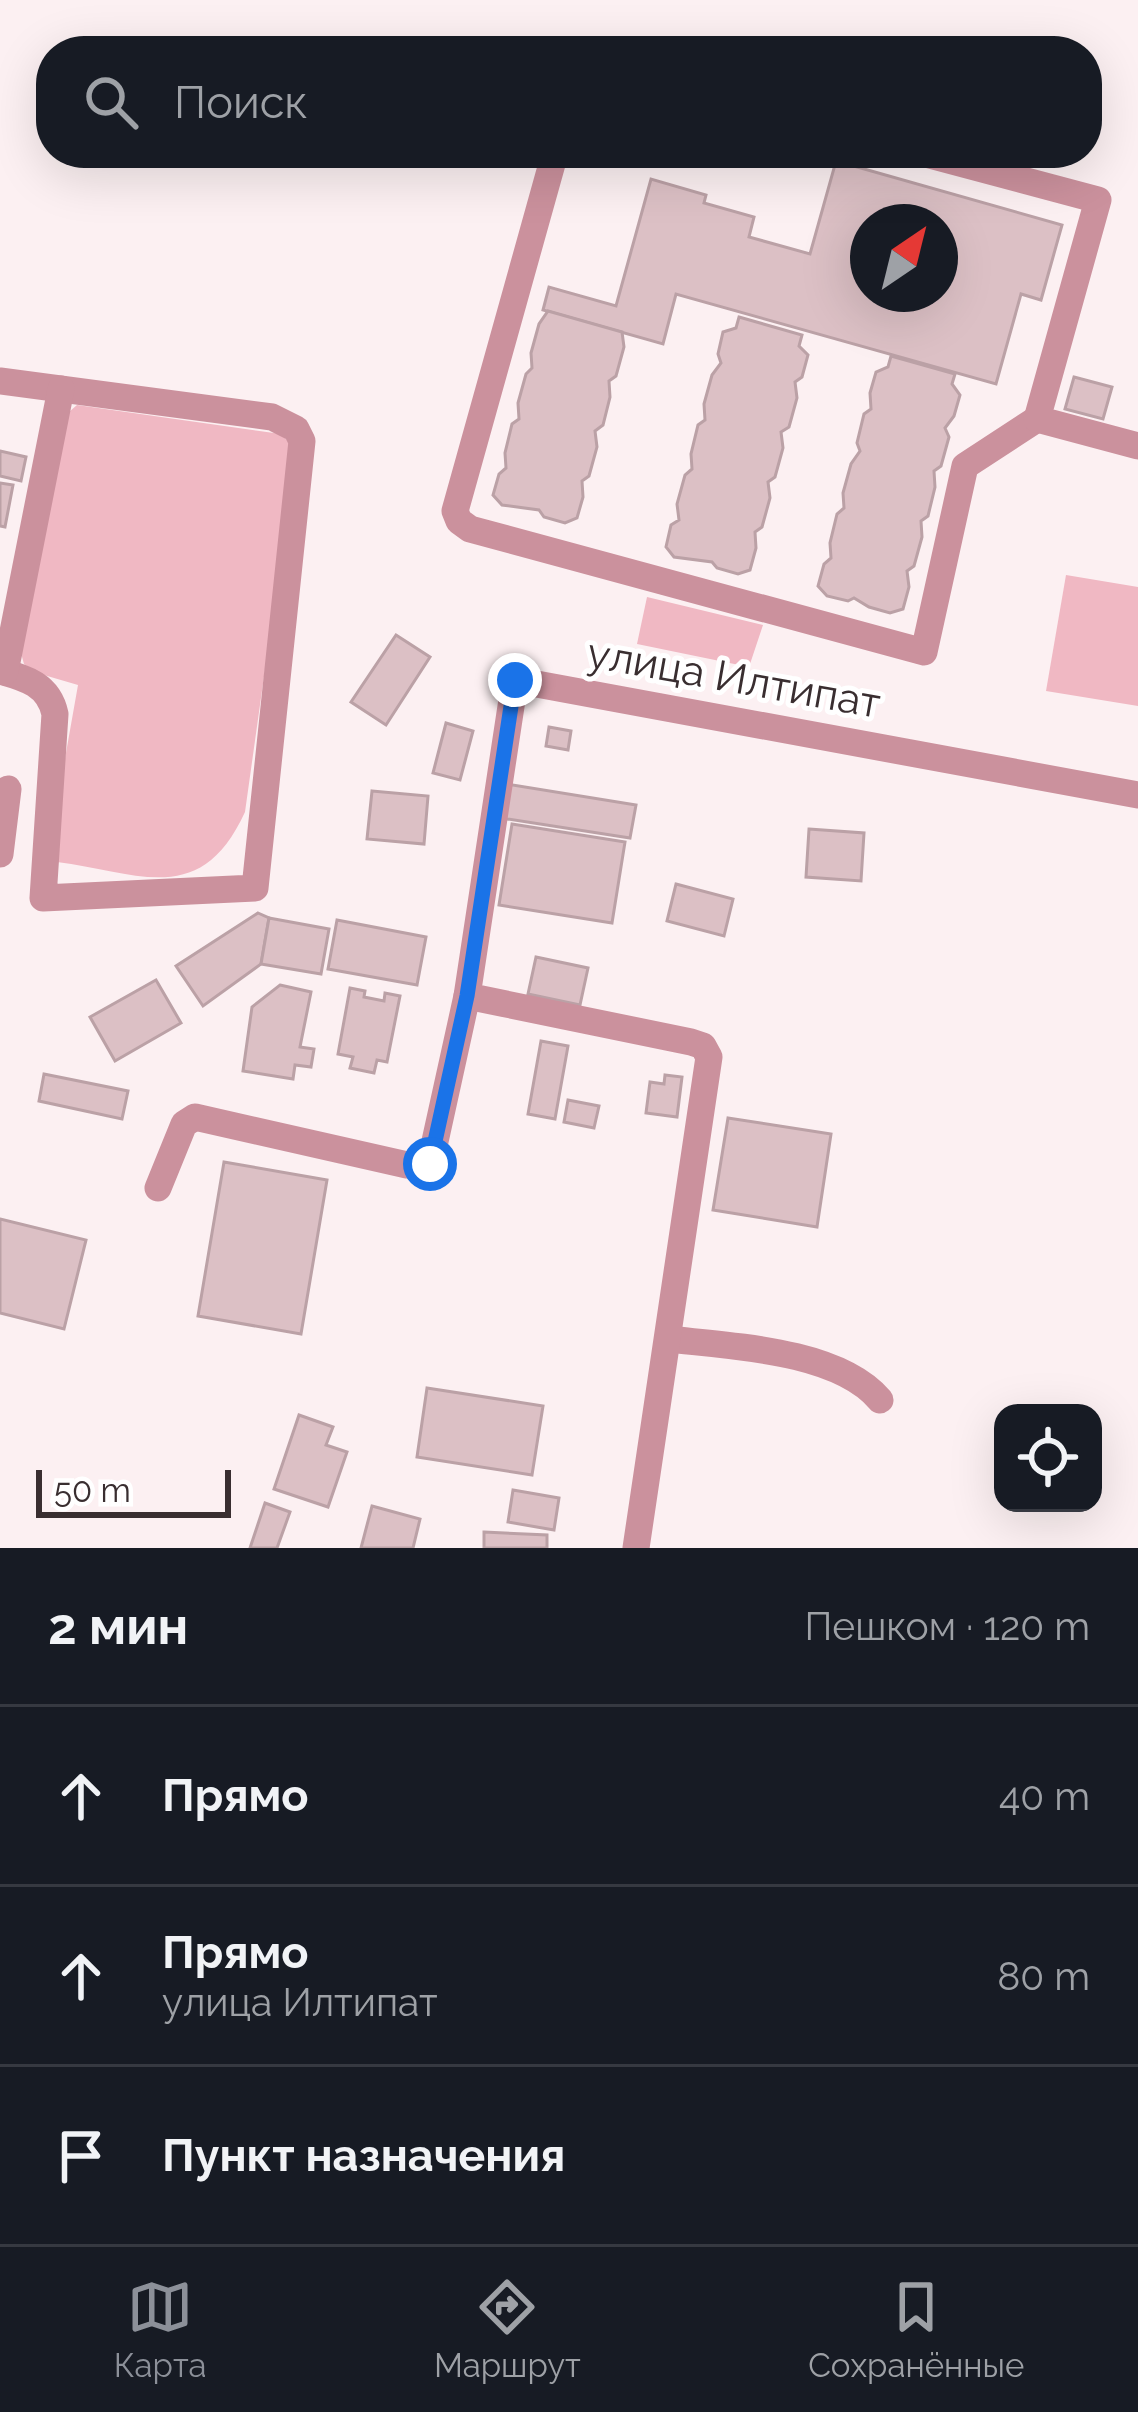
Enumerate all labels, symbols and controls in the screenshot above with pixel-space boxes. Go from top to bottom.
search box [36,36,1102,168]
icon: search [78,69,144,135]
text: Поиск [174,76,308,129]
north arrow [850,204,958,312]
street label: улица Илтипат [584,628,884,728]
route end [488,653,542,707]
route start [403,1137,457,1191]
map controls [994,1404,1102,1512]
button: locate [994,1404,1102,1512]
scale bar [36,1464,231,1517]
text: 50 m [54,1471,131,1510]
text: 2 мин [48,1596,188,1656]
text: Пешком · 120 m [804,1603,1090,1649]
icon: ahead [48,1763,114,1829]
text: Прямо [162,1769,309,1822]
text: 40 m [999,1773,1090,1819]
text: Прямо [162,1926,309,1979]
icon: ahead [48,1943,114,2009]
text: 80 m [997,1953,1090,1999]
text: улица Илтипат [162,1979,438,2025]
icon: arrive [48,2123,114,2189]
text: Пункт назначения [162,2129,565,2182]
tab: Карта [114,2274,207,2385]
tab: Маршрут [434,2274,581,2385]
tab: Сохранённые [808,2274,1024,2385]

